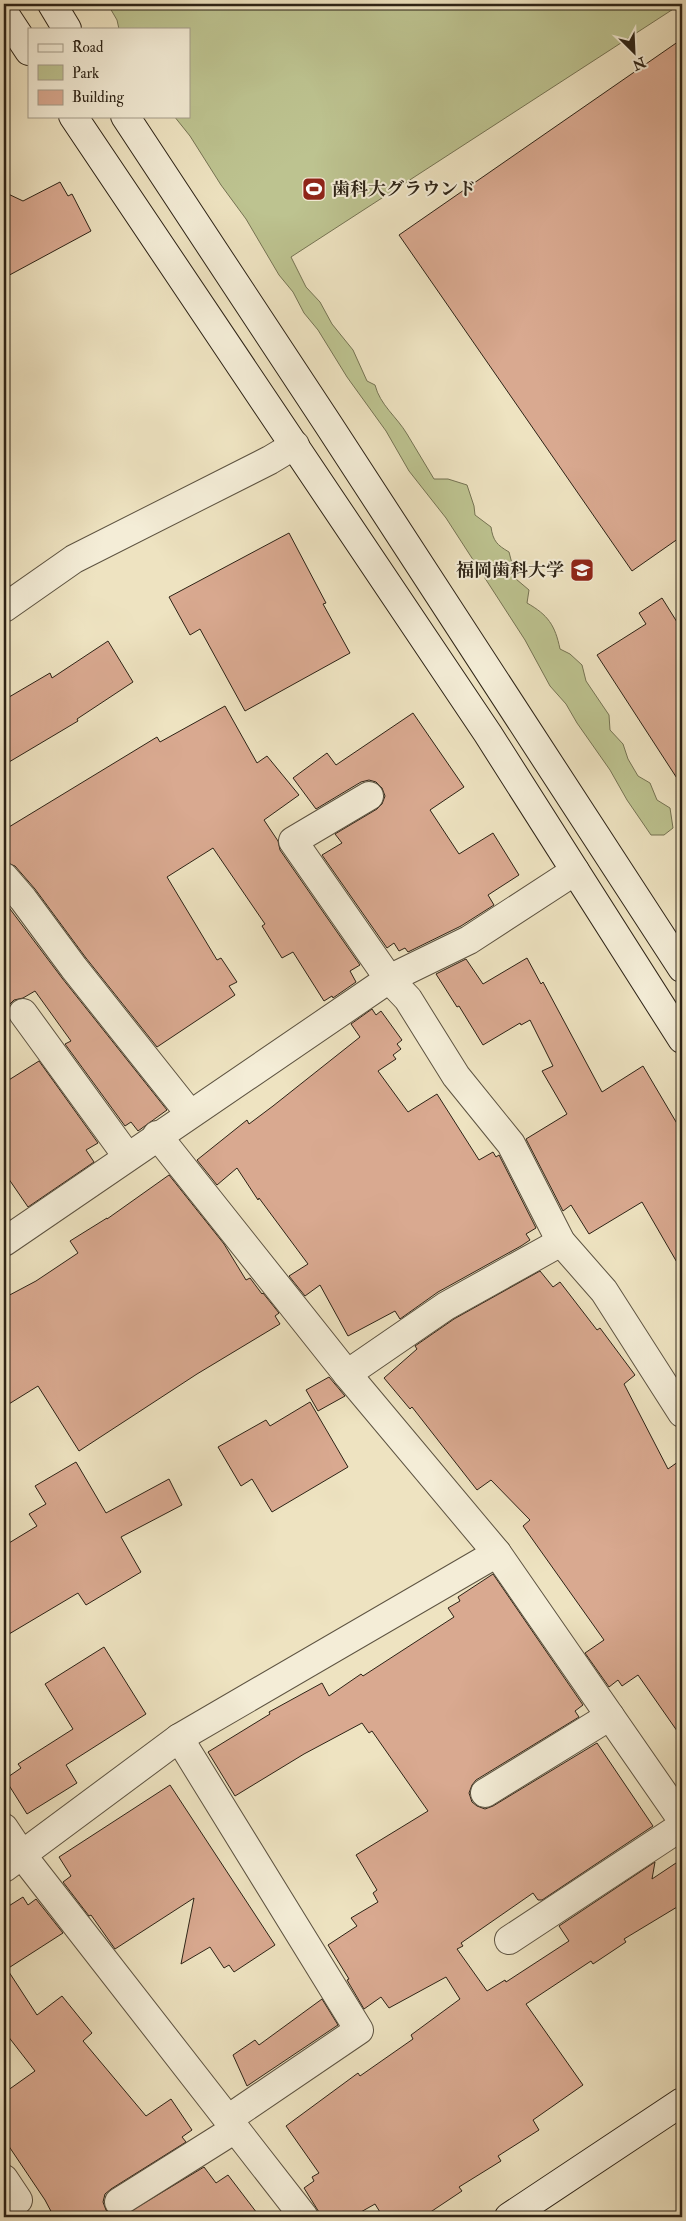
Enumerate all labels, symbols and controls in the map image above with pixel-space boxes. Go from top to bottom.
legend [28,28,190,118]
north arrow [608,28,658,78]
text: Road [72,38,104,57]
text: N [629,53,649,74]
text: Park [72,64,99,83]
text: Building [72,88,124,107]
sports icon: 歯科大グラウンド [301,176,327,202]
place label: 歯科大グラウンド [332,178,476,201]
school or university icon: 福岡歯科大学 [569,557,595,583]
place label: 福岡歯科大学 [456,559,564,582]

